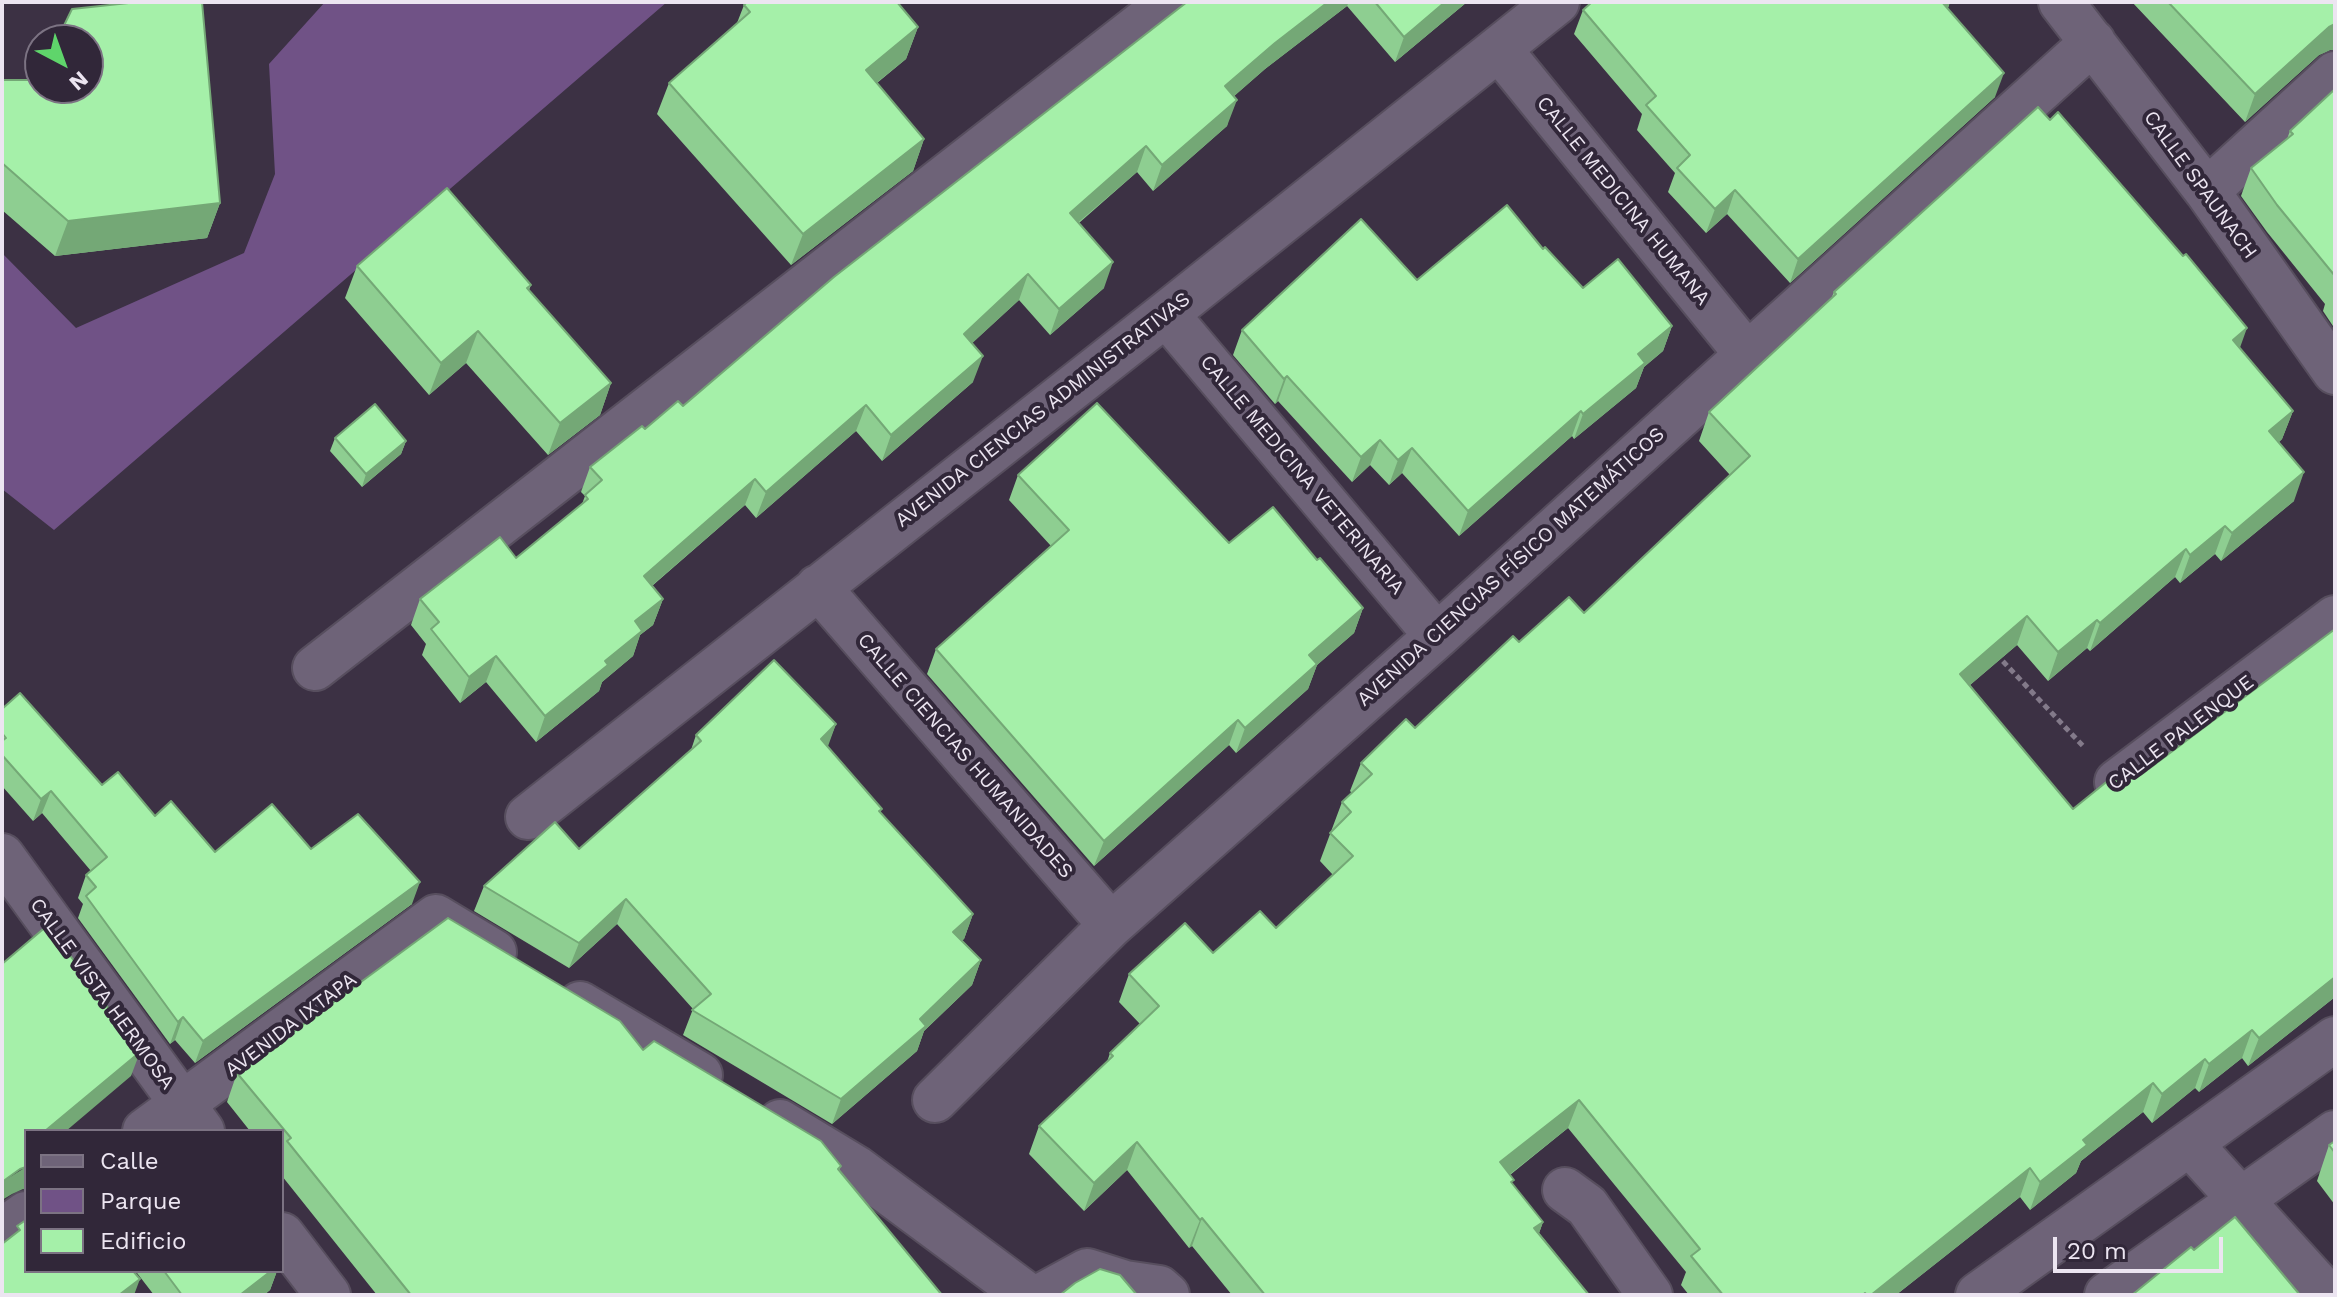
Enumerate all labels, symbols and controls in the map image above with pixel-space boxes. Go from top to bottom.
north arrow [24,24,104,104]
text: N [64,66,93,96]
street label: CALLE MEDICINA HUMANA [1531,92,1715,310]
street label: CALLE SPAUNACH [2138,106,2262,264]
street label: AVENIDA CIENCIAS ADMINISTRATIVAS [891,287,1195,533]
street label: CALLE MEDICINA VETERINARIA [1195,350,1409,600]
street label: AVENIDA CIENCIAS FÍSICO MATEMÁTICOS [1352,422,1670,712]
street label: CALLE CIENCIAS HUMANIDADES [852,629,1078,883]
street label: CALLE PALENQUE [2103,670,2259,796]
street label: CALLE VISTA HERMOSA [25,894,179,1094]
street label: AVENIDA IXTAPA [221,968,361,1082]
legend [24,1129,284,1273]
text: Calle [100,1147,159,1175]
text: Parque [100,1187,181,1215]
scale bar [2057,1221,2227,1271]
text: Edificio [100,1227,186,1255]
text: 20 m [2067,1237,2127,1265]

